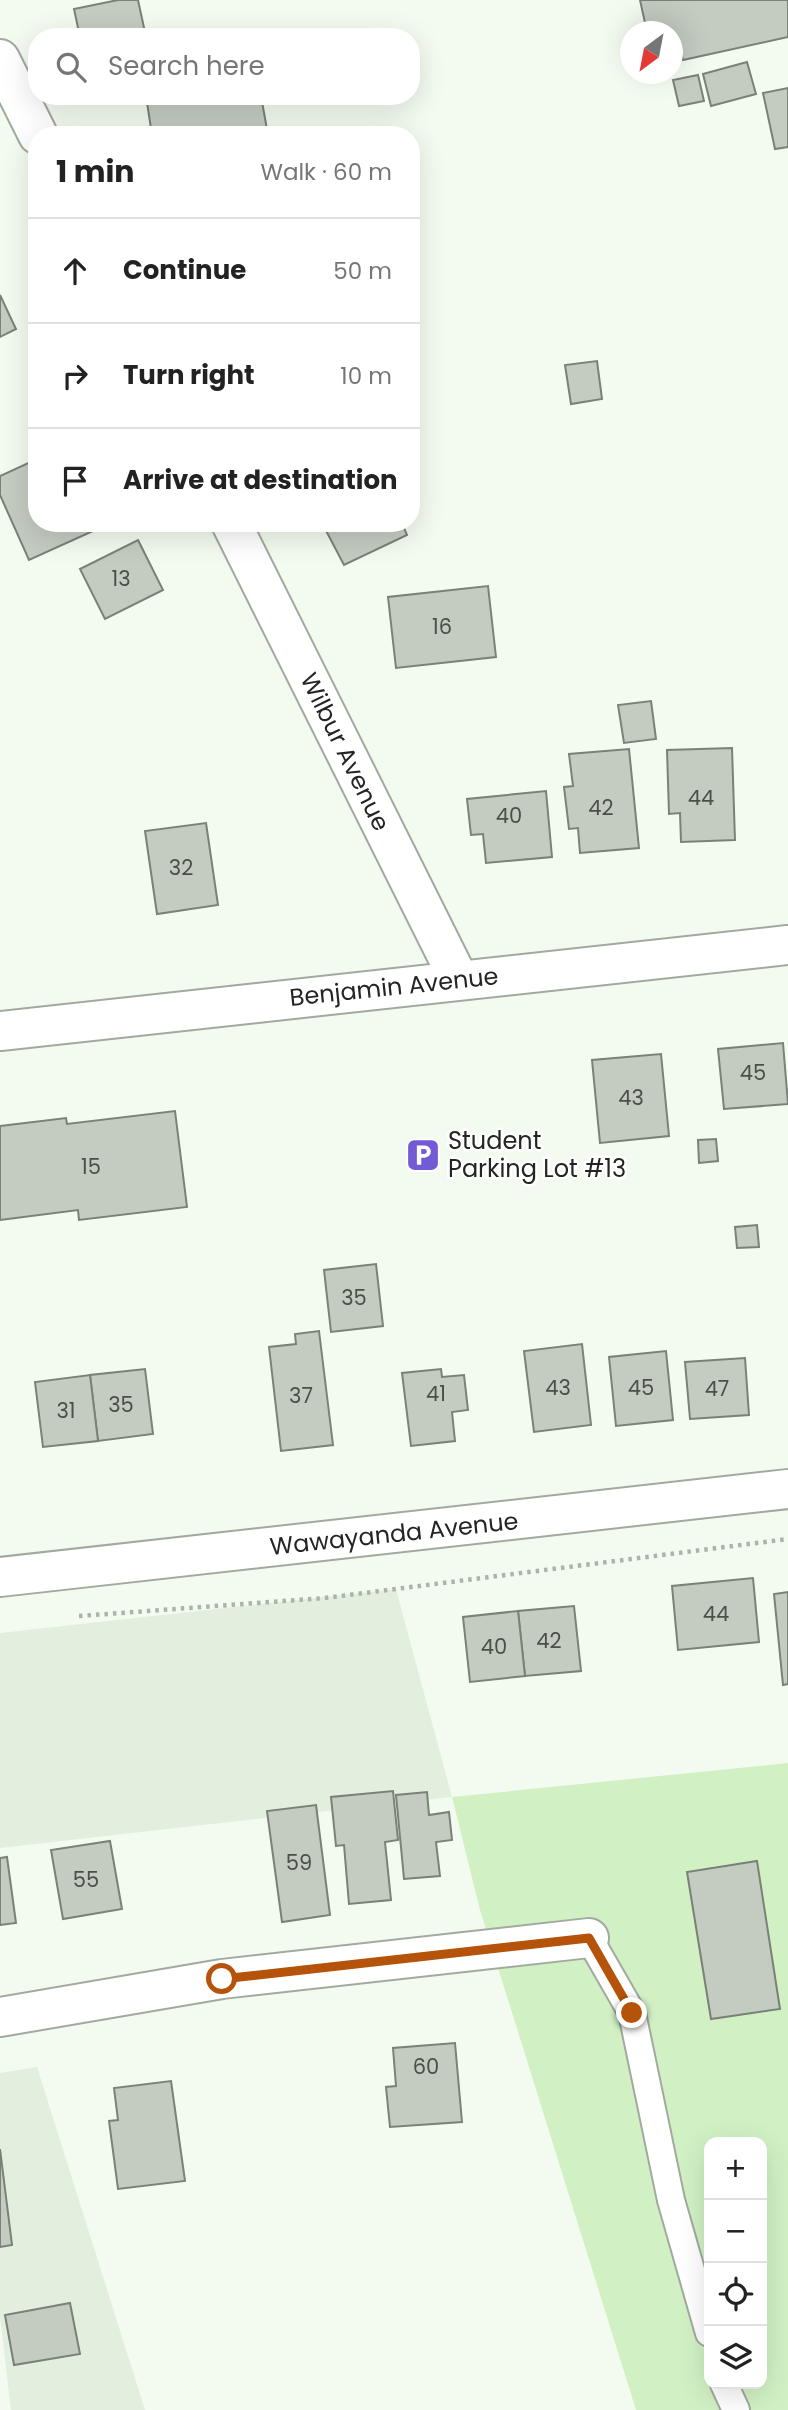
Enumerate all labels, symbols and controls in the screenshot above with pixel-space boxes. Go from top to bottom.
north arrow [620,21,683,84]
search box [28,28,420,105]
icon: search [52,48,90,86]
text: Search here [108,48,265,84]
text: 1 min [56,150,134,193]
text: Walk · 60 m [260,156,392,188]
icon: ahead [56,252,94,290]
text: Continue [123,252,246,288]
text: 50 m [333,255,392,287]
icon: right [56,357,94,395]
text: Turn right [123,357,255,393]
text: 10 m [340,360,392,392]
icon: arrive [56,462,94,500]
text: Arrive at destination [123,462,398,498]
house number: 13 [111,564,131,593]
house number: 16 [432,612,452,641]
street label: Wilbur Avenue [293,667,398,836]
house number: 44 [688,783,714,812]
house number: 42 [588,793,614,822]
house number: 40 [496,801,522,830]
house number: 32 [169,853,193,882]
street label: Benjamin Avenue [288,959,500,1014]
house number: 45 [740,1058,766,1087]
house number: 43 [618,1083,644,1112]
place label: Student Parking Lot #13 [448,1124,626,1185]
parking icon: Student Parking Lot #13 [404,1136,442,1174]
house number: 15 [81,1152,101,1181]
house number: 35 [341,1283,367,1312]
house number: 43 [545,1373,571,1402]
house number: 45 [628,1373,654,1402]
house number: 47 [705,1374,729,1403]
house number: 41 [426,1379,446,1408]
house number: 37 [289,1381,313,1410]
house number: 35 [108,1390,134,1419]
house number: 31 [56,1396,76,1425]
street label: Wawayanda Avenue [268,1504,520,1563]
house number: 44 [703,1599,729,1628]
house number: 42 [536,1626,562,1655]
house number: 40 [481,1632,507,1661]
house number: 59 [286,1848,312,1877]
house number: 55 [73,1865,99,1894]
route start [206,1963,237,1994]
route end [616,1997,647,2028]
house number: 60 [413,2052,439,2081]
map controls [704,2137,767,2389]
button: + [704,2137,767,2200]
button: − [704,2200,767,2263]
button: locate [704,2263,767,2326]
button: layers [704,2326,767,2389]

